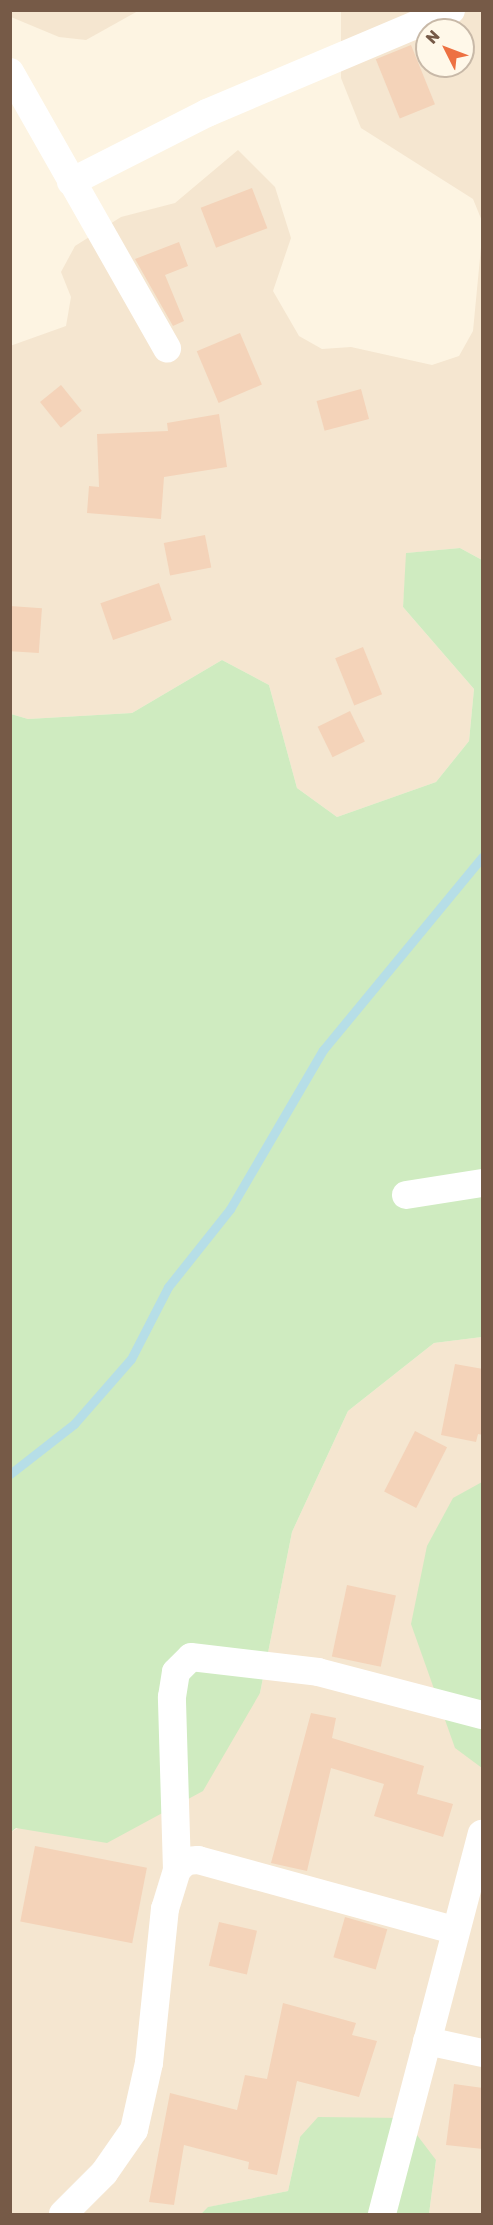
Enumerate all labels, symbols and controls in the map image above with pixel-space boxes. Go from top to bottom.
north arrow [415,18,475,78]
text: N [422,26,444,48]

